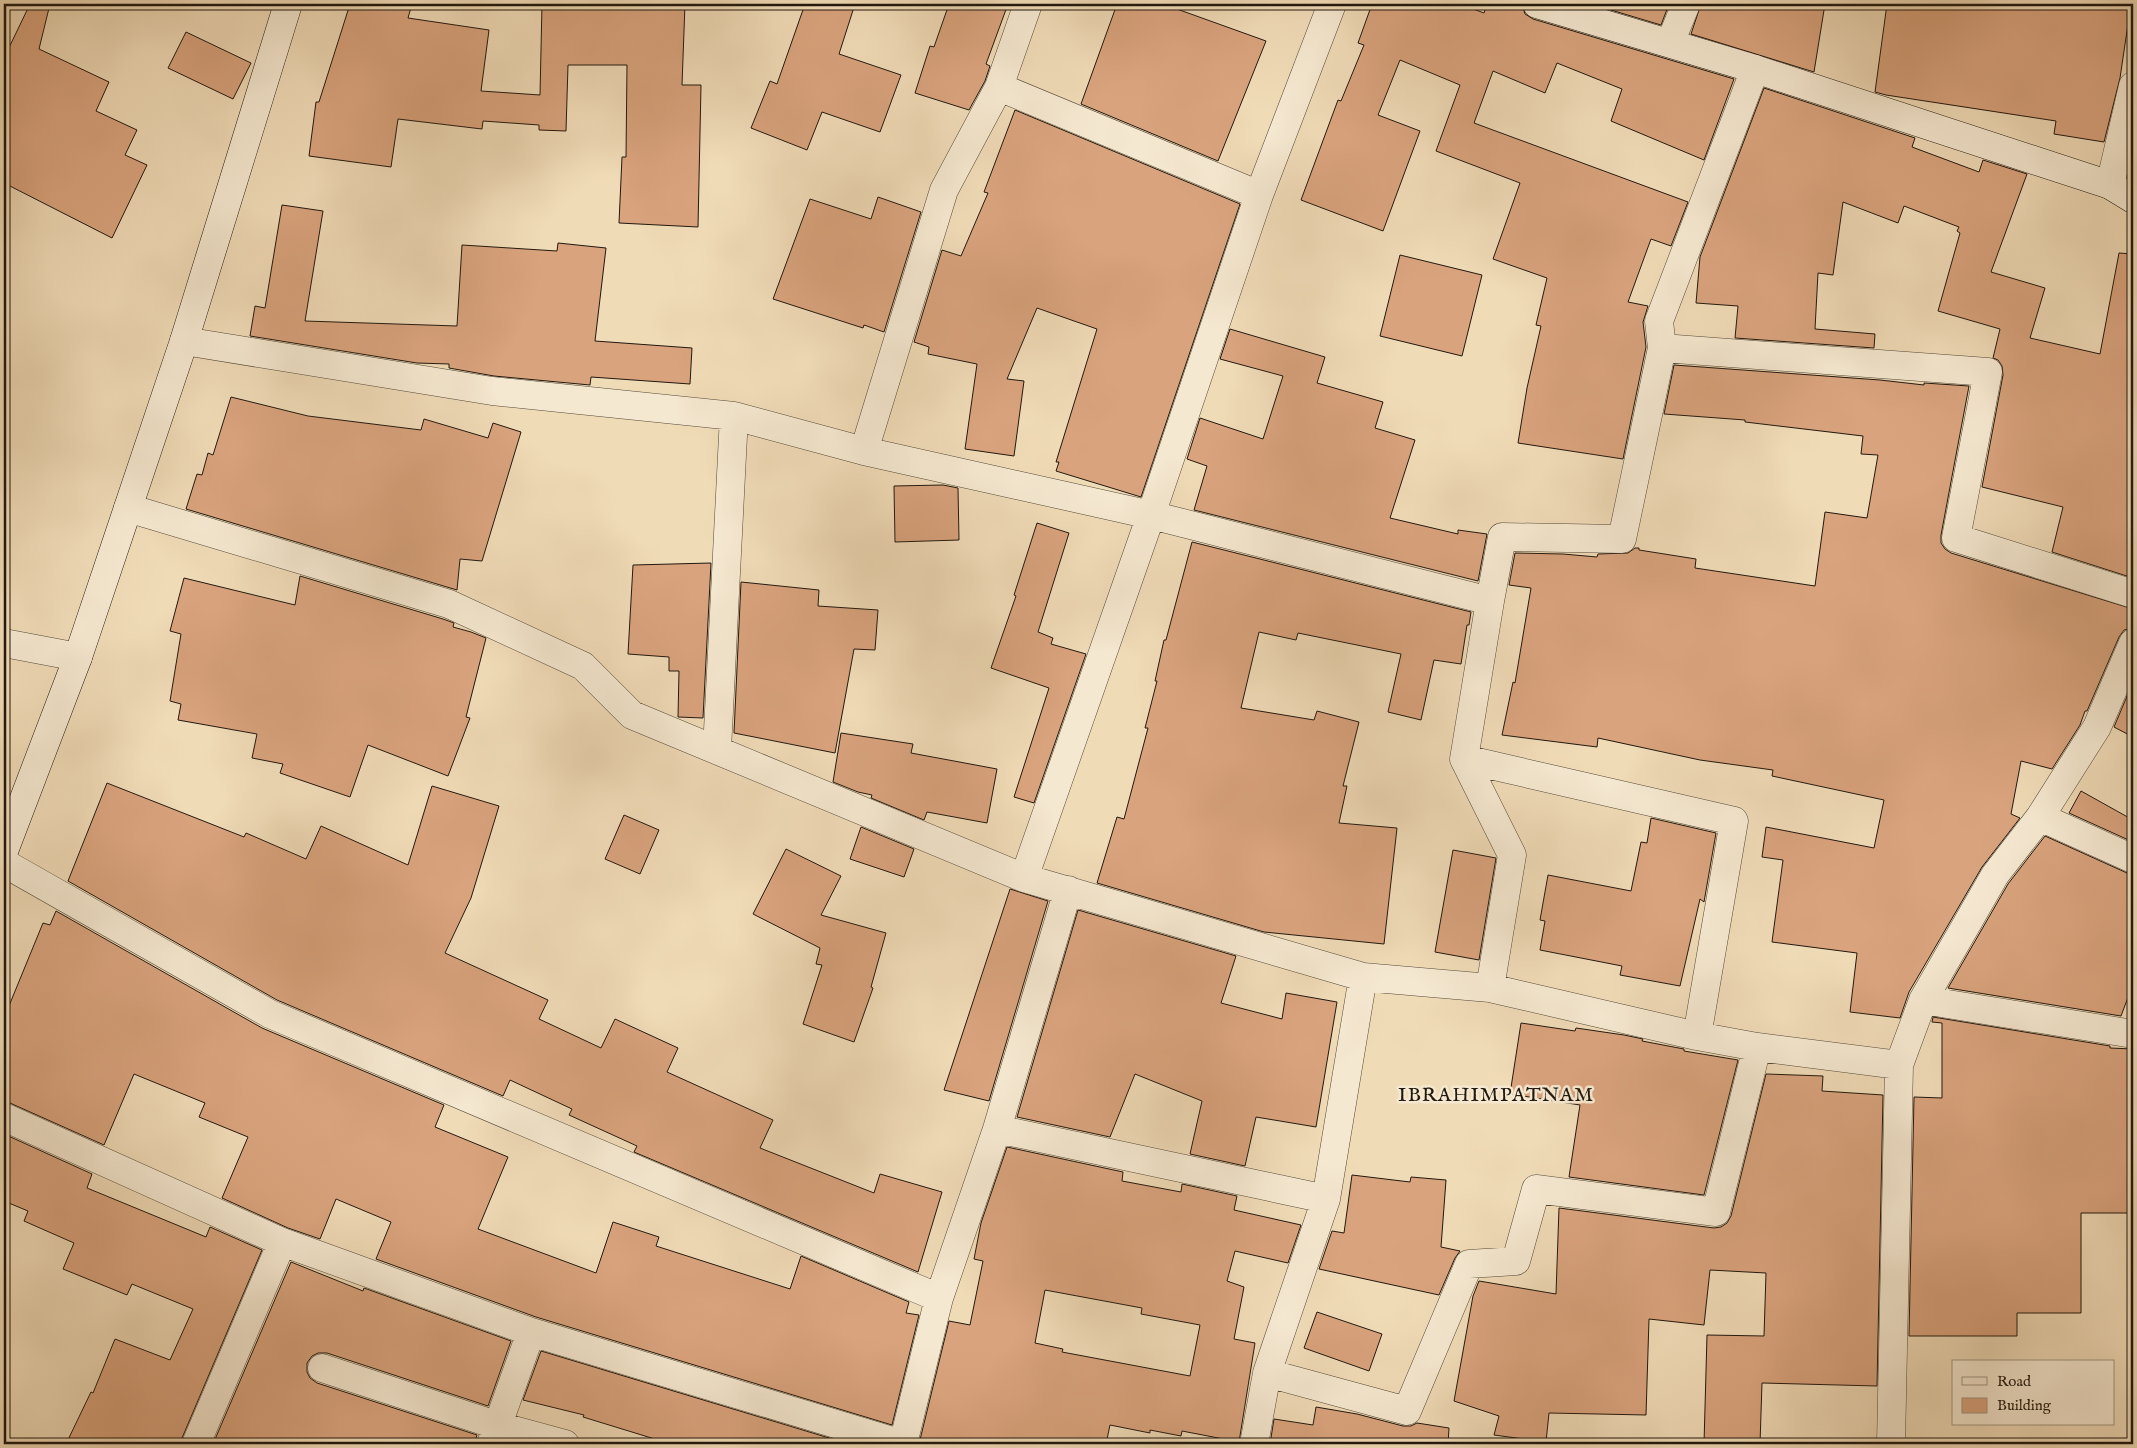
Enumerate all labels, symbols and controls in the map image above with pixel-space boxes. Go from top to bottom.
district label: IBRAHIMPATNAM [1398,1083,1594,1108]
legend [1952,1360,2114,1426]
text: Road [1997,1372,2032,1391]
text: Building [1997,1396,2052,1415]

